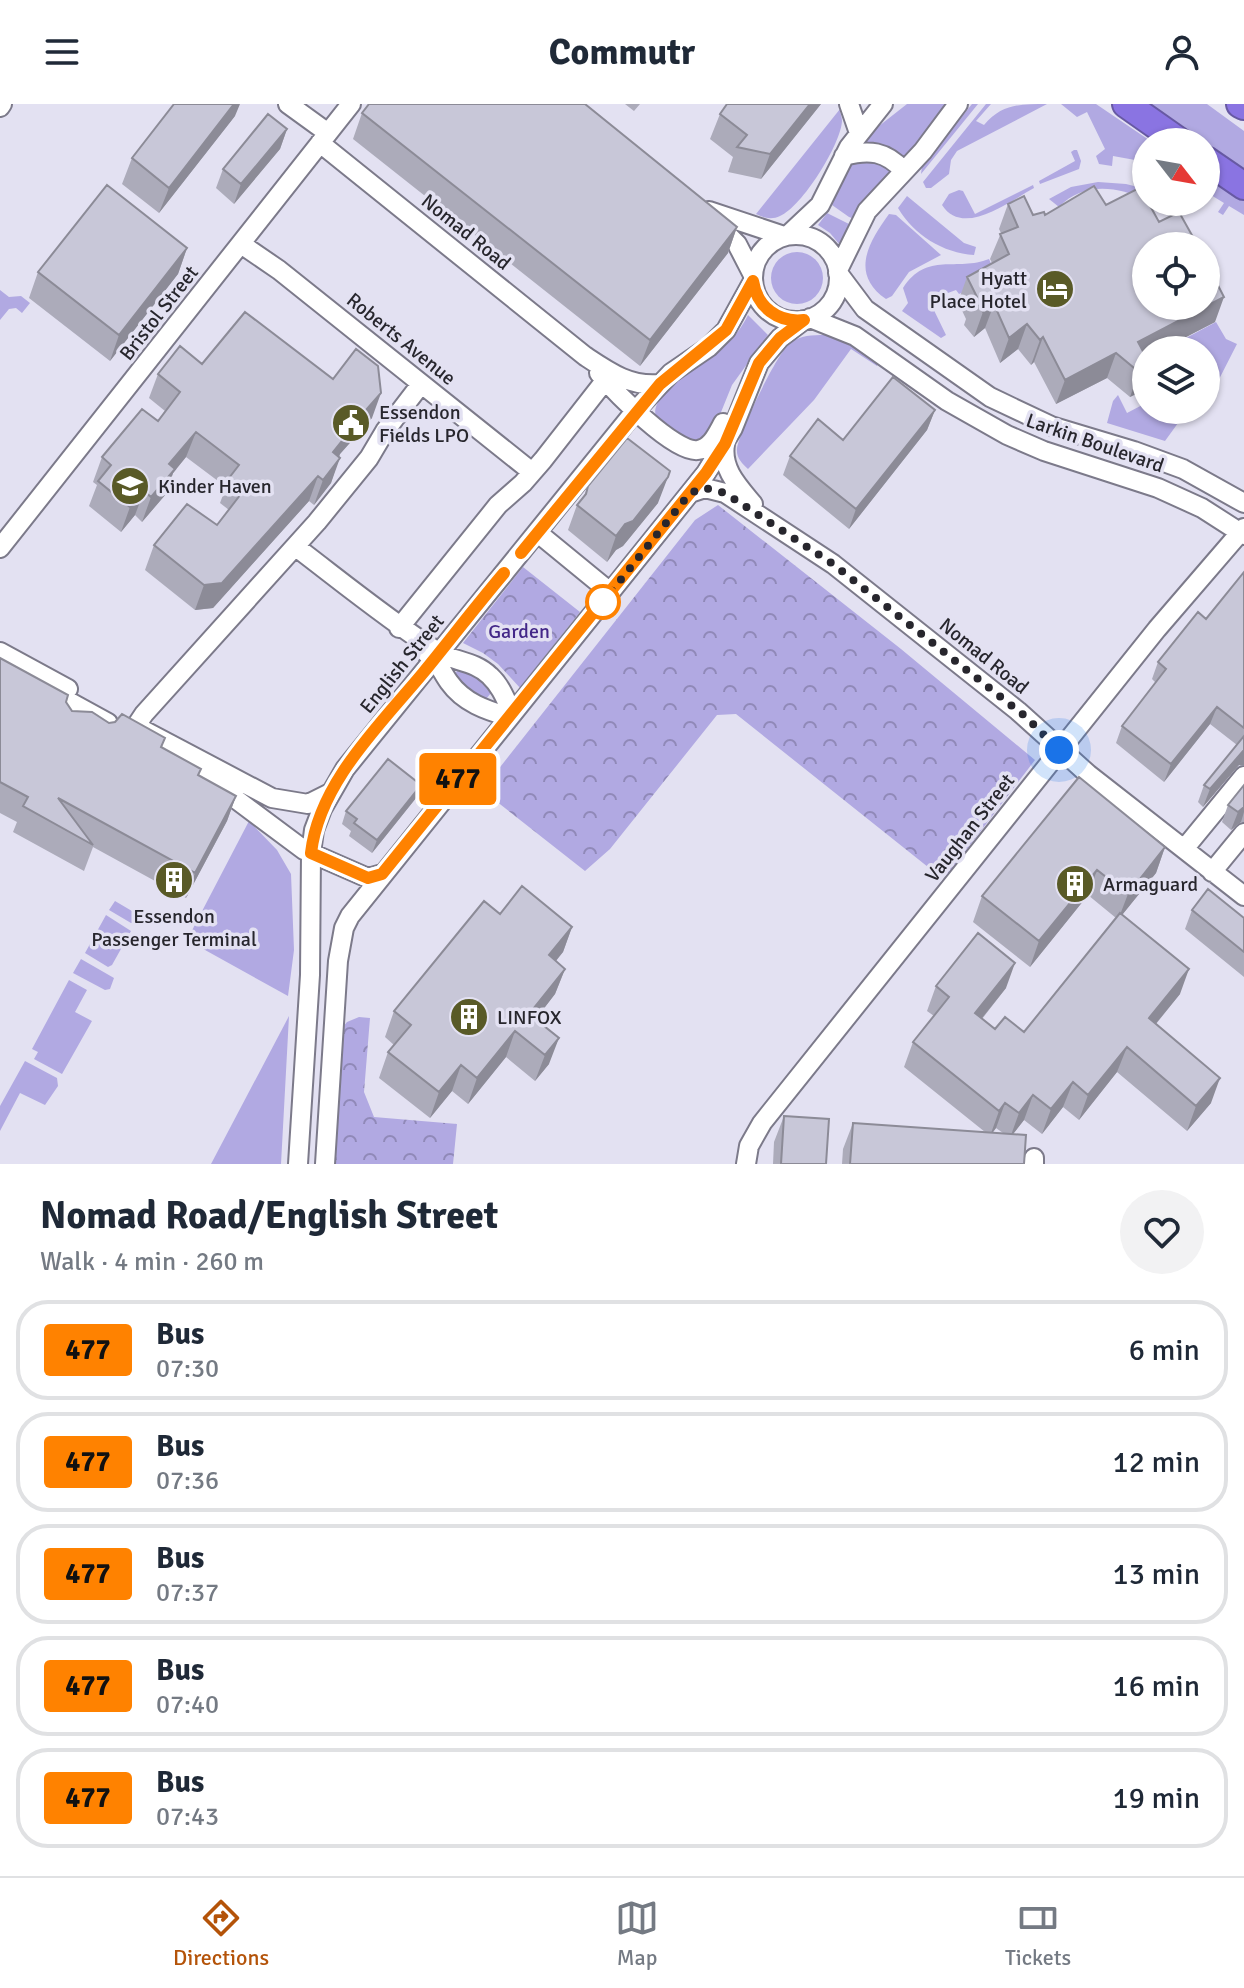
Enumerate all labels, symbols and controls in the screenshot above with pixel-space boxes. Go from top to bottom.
icon: menu [40,30,84,74]
text: Commutr [549,30,695,75]
icon: person [1160,30,1204,74]
north arrow [1132,128,1220,216]
map controls [1132,128,1220,424]
street label: Nomad Road [416,188,516,276]
button: locate [1132,232,1220,320]
street label: Bristol Street [114,261,204,365]
place label: Hyatt Place Hotel [930,266,1027,314]
hotel icon: Hyatt Place Hotel [1034,268,1076,310]
street label: Roberts Avenue [341,287,461,391]
button: layers [1132,336,1220,424]
place label: Essendon Fields LPO [379,400,469,448]
public building icon: Essendon Fields LPO [330,402,372,444]
street label: Larkin Boulevard [1023,408,1167,478]
school or university icon: Kinder Haven [109,465,151,507]
place label: Kinder Haven [158,474,272,499]
unlabelled marker [586,585,620,619]
street label: English Street [354,609,450,719]
street label: Nomad Road [934,612,1034,700]
park label: Garden [488,619,550,644]
your location [1039,730,1079,770]
line badge: 477 [412,753,504,805]
text: 477 [435,762,481,796]
street label: Vaughan Street [920,769,1020,887]
building icon: Essendon Passenger Terminal [153,859,195,901]
building icon: Armaguard [1054,863,1096,905]
place label: Armaguard [1103,872,1198,897]
place label: Essendon Passenger Terminal [91,904,257,952]
building icon: LINFOX [448,996,490,1038]
place label: LINFOX [497,1005,562,1030]
button: heart [1120,1190,1204,1274]
text: Nomad Road/English Street [40,1192,498,1239]
text: Walk · 4 min · 260 m [40,1246,264,1278]
text: Bus [156,1316,204,1353]
text: 6 min [1129,1332,1200,1369]
text: 477 [65,1333,111,1367]
text: 07:30 [156,1353,219,1385]
text: Bus [156,1428,204,1465]
text: 12 min [1113,1444,1200,1481]
text: 477 [65,1445,111,1479]
text: 07:36 [156,1465,219,1497]
text: Bus [156,1540,204,1577]
text: 13 min [1113,1556,1200,1593]
text: 477 [65,1557,111,1591]
text: 07:37 [156,1577,219,1609]
text: Bus [156,1652,204,1689]
text: 16 min [1113,1668,1200,1705]
text: 477 [65,1669,111,1703]
text: 07:40 [156,1689,219,1721]
text: Bus [156,1764,204,1801]
text: 19 min [1113,1780,1200,1817]
text: 477 [65,1781,111,1815]
text: 07:43 [156,1801,219,1833]
tab: Directions [173,1896,269,1971]
tab: Map [615,1896,659,1971]
tab: Tickets [1005,1896,1071,1971]

